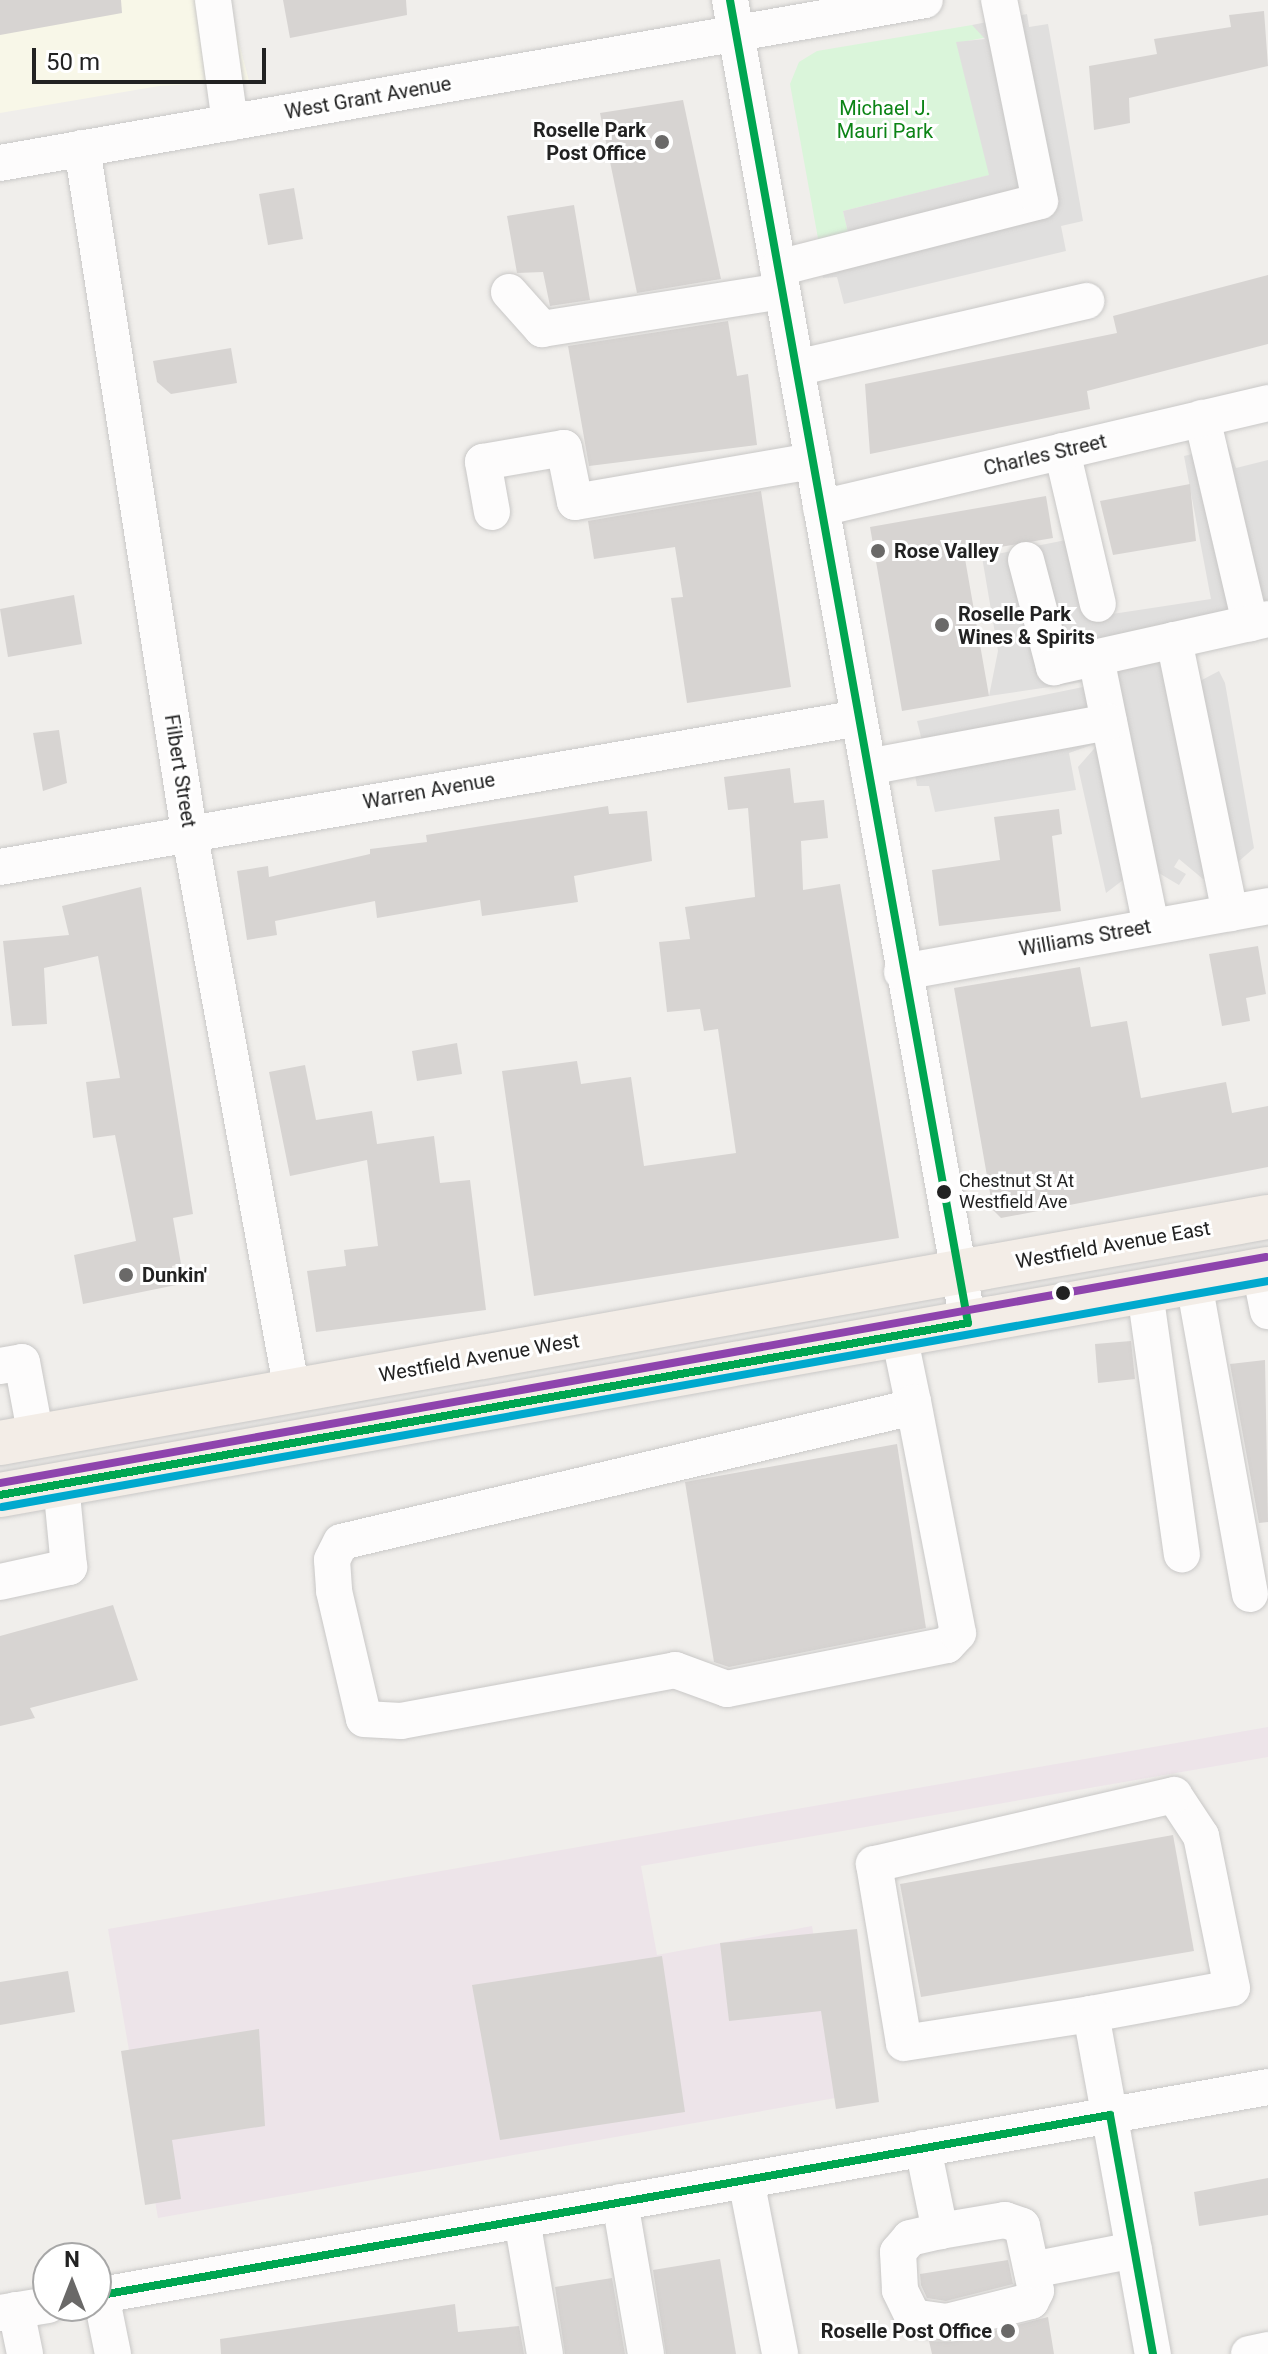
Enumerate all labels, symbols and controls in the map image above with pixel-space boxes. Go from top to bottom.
scale bar [36,32,270,82]
text: 50 m [46,48,100,76]
street label: West Grant Avenue [283,72,453,124]
park label: Michael J. Mauri Park [837,96,933,143]
place label: Roselle Park Post Office [533,118,646,165]
marker: Roselle Park Post Office [653,133,671,151]
street label: Charles Street [981,429,1109,481]
place label: Rose Valley [894,539,999,563]
marker: Rose Valley [869,542,887,560]
place label: Roselle Park Wines & Spirits [958,602,1095,649]
marker: Roselle Park Wines & Spirits [933,616,951,634]
street label: Filbert Street [159,713,201,829]
street label: Warren Avenue [361,768,497,814]
street label: Williams Street [1017,915,1153,961]
place label: Chestnut St At Westfield Ave [959,1171,1074,1214]
marker: Chestnut St At Westfield Ave [936,1184,952,1200]
street label: Westfield Avenue East [1014,1216,1212,1274]
place label: Dunkin' [142,1263,207,1287]
marker: Dunkin' [117,1266,135,1284]
unlabelled marker [1055,1285,1071,1301]
street label: Westfield Avenue West [377,1329,581,1387]
north arrow [32,2242,112,2322]
text: N [64,2247,80,2272]
place label: Roselle Post Office [821,2319,992,2343]
marker: Roselle Post Office [999,2322,1017,2340]

